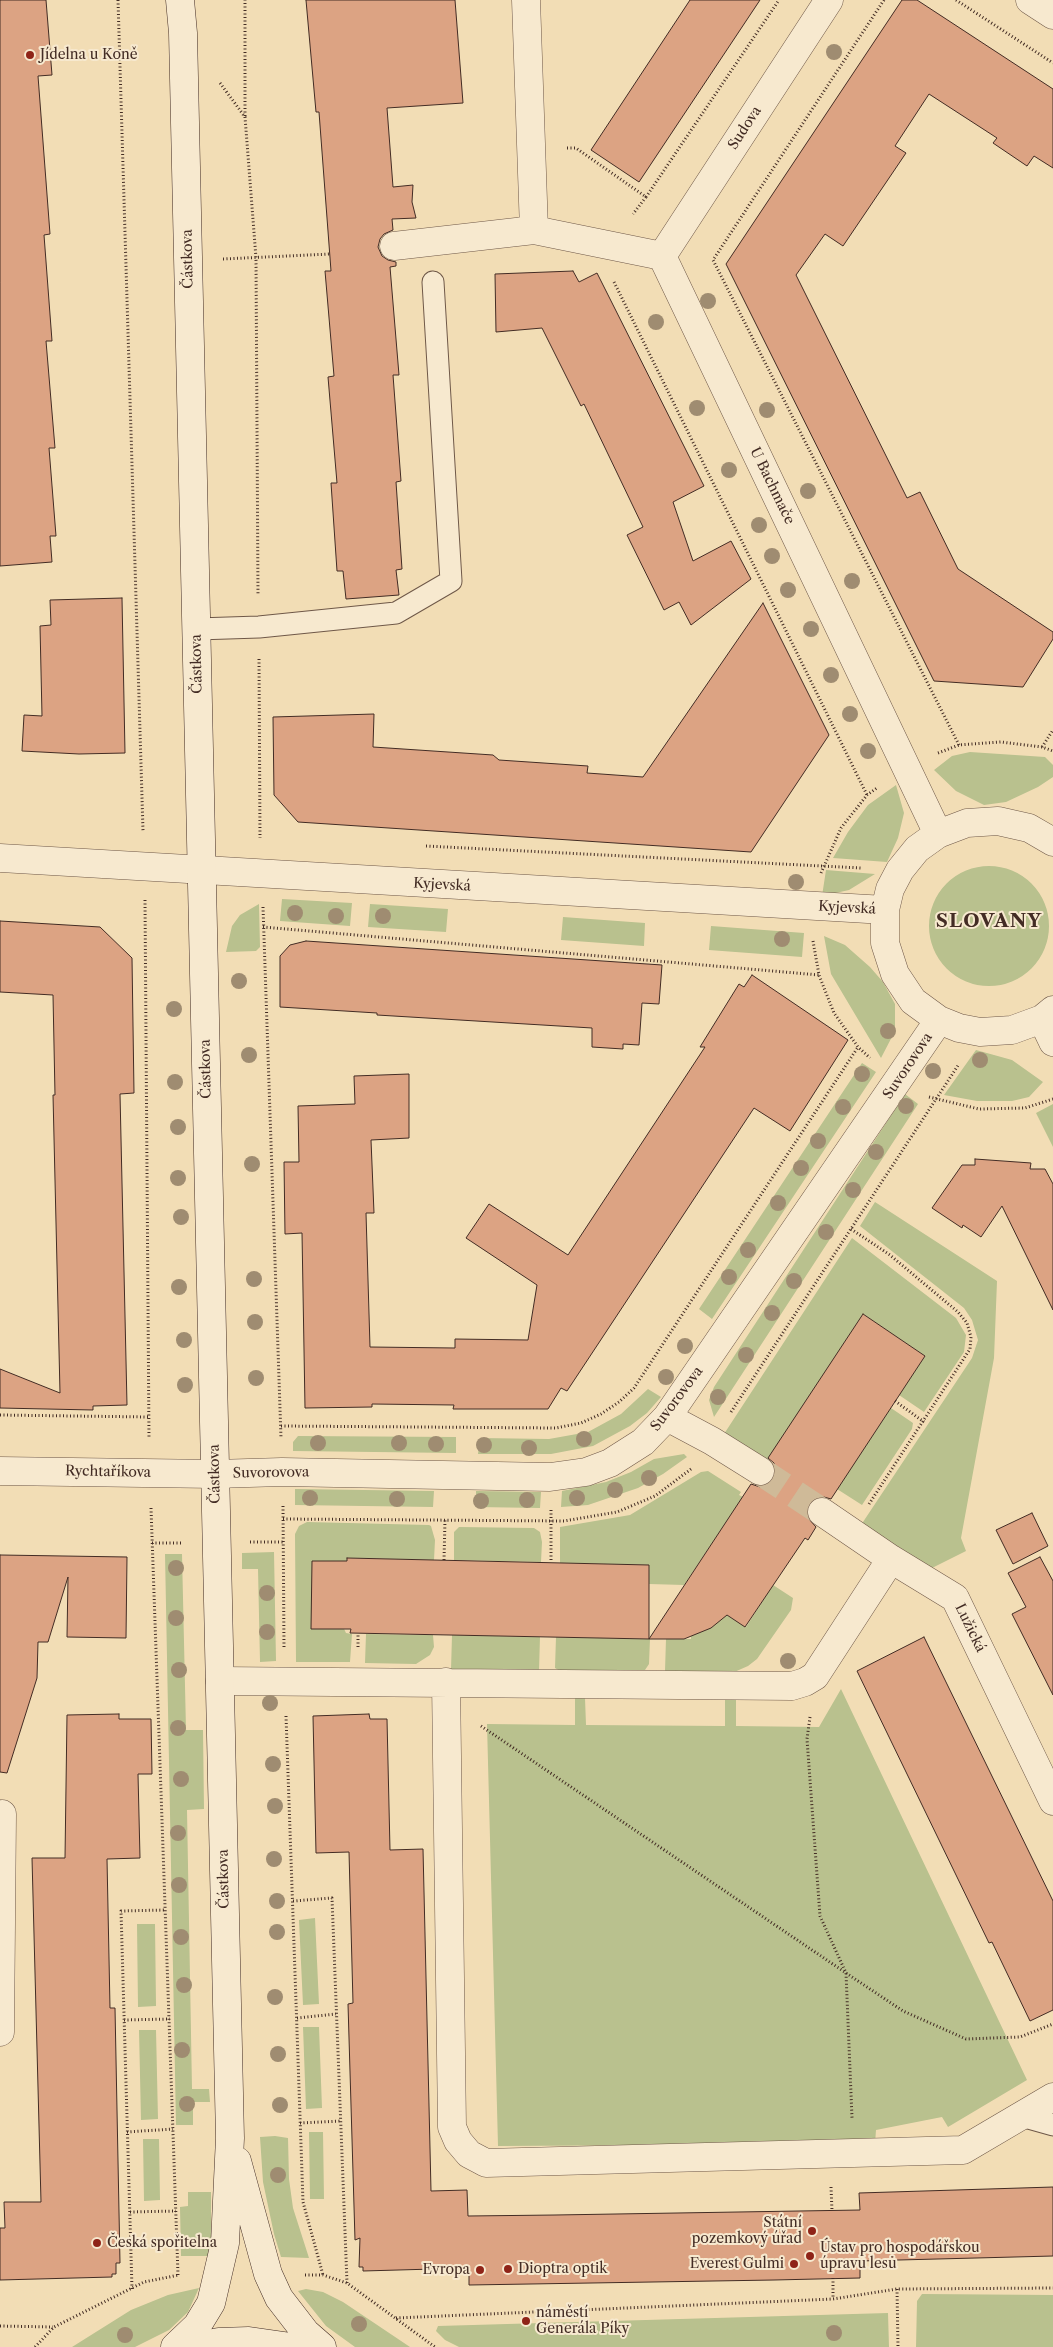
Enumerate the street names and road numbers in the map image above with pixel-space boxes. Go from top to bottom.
street label: Sudova [725,103,765,153]
street label: Částkova [179,229,197,289]
street label: U Bachmače [746,445,798,527]
street label: Částkova [188,634,206,694]
street label: Kyjevská [413,875,471,895]
street label: Kyjevská [818,898,876,918]
street label: Suvorovova [880,1030,936,1102]
street label: Částkova [197,1039,215,1099]
street label: Suvorovova [647,1363,707,1435]
street label: Částkova [206,1444,224,1504]
street label: Rychtaříkova [65,1463,151,1481]
street label: Suvorovova [233,1464,309,1482]
street label: Lužická [951,1601,989,1655]
street label: Částkova [215,1849,233,1909]

